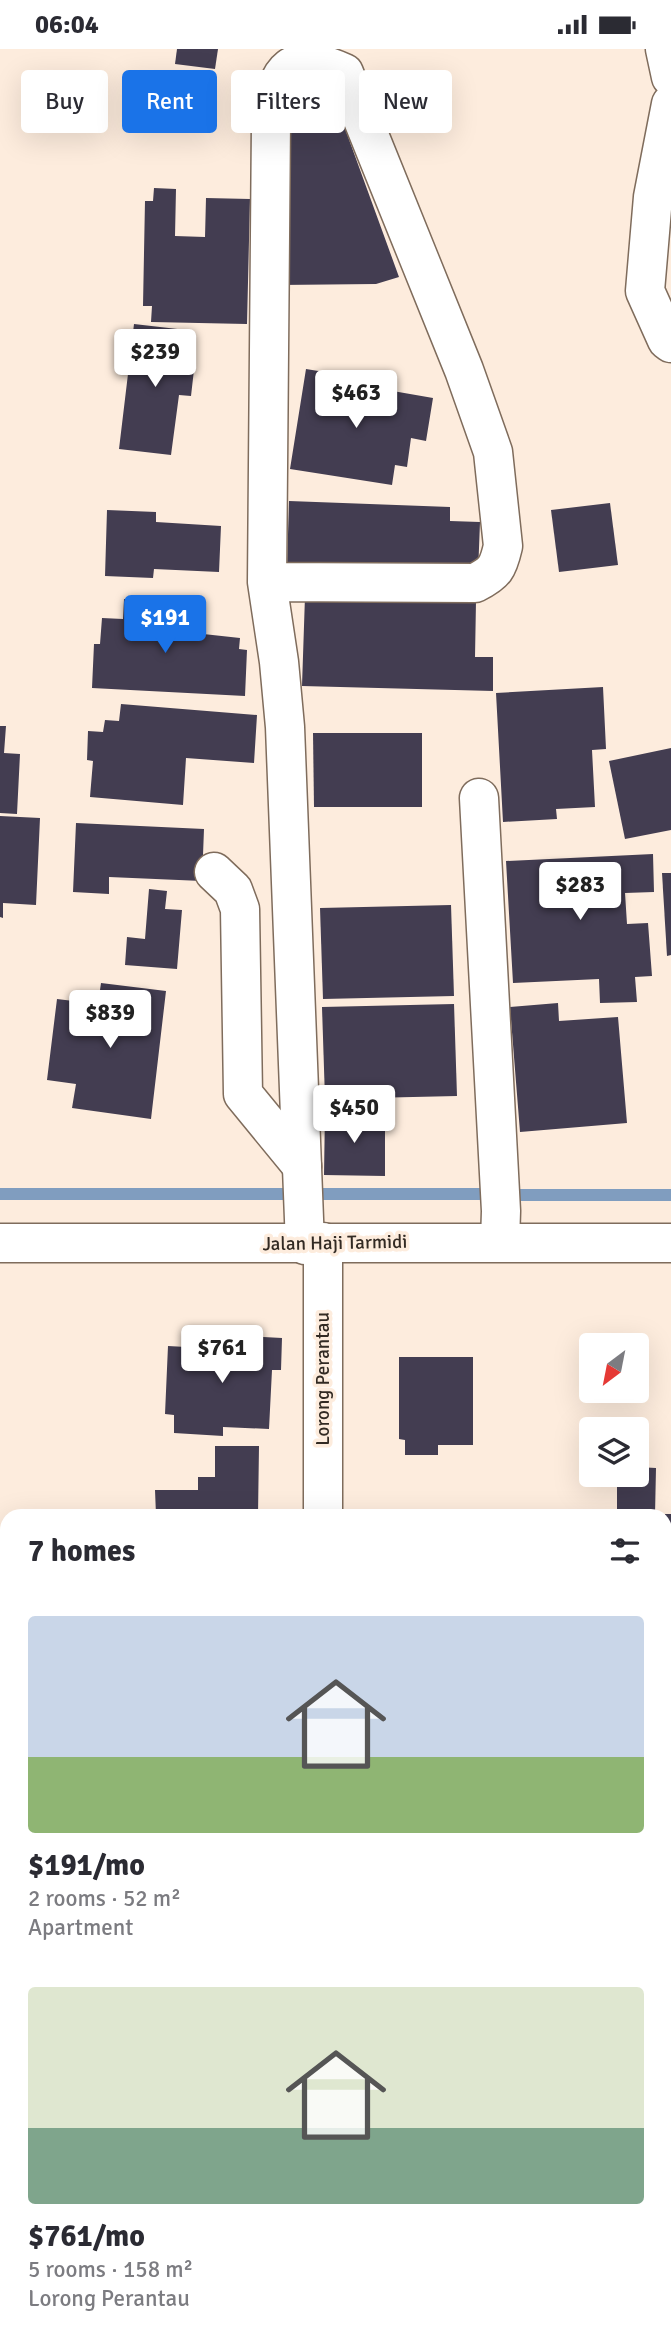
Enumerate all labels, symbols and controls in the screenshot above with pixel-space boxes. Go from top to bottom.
text: 06:04 [35,9,99,41]
chip: Buy [21,70,108,133]
chip: Rent [122,70,217,133]
chip: Filters [231,70,345,133]
chip: New [359,70,452,133]
pin: $239 [114,329,196,389]
text: $239 [130,337,180,366]
pin: $463 [315,371,397,430]
text: $463 [331,378,381,407]
pin: $191 [124,595,206,655]
text: $191 [140,603,190,632]
pin: $283 [539,863,621,922]
text: $283 [555,870,605,899]
pin: $839 [69,991,151,1050]
text: $839 [85,998,135,1027]
pin: $450 [313,1085,395,1145]
text: $450 [329,1093,379,1122]
street label: Jalan Haji Tarmidi [263,1230,407,1256]
street label: Lorong Perantau [311,1312,335,1446]
pin: $761 [181,1325,263,1385]
text: $761 [197,1333,247,1362]
north arrow [579,1333,649,1403]
map controls [579,1333,649,1487]
button: layers [579,1417,649,1487]
icon: filters [606,1532,644,1570]
text: 7 homes [28,1533,135,1570]
icon: home [273,1661,399,1787]
text: $191/mo [28,1847,145,1884]
text: 2 rooms · 52 m² [28,1884,181,1913]
text: Apartment [28,1913,133,1942]
icon: home [273,2032,399,2158]
text: $761/mo [28,2218,145,2255]
text: 5 rooms · 158 m² [28,2255,193,2284]
text: Lorong Perantau [28,2284,190,2313]

